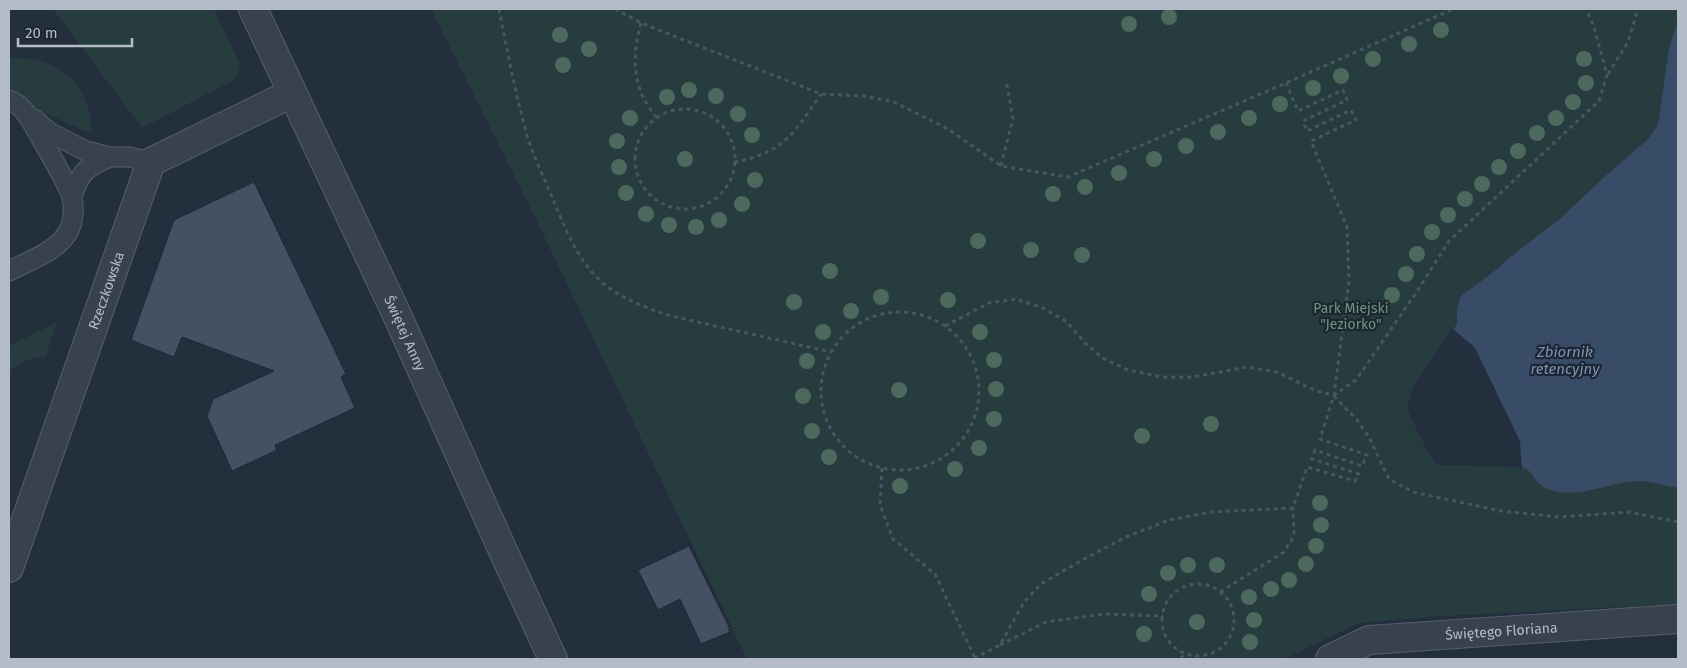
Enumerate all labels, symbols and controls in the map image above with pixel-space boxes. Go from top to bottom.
scale bar [18,15,131,47]
text: 20 m [25,24,58,42]
street label: Rzeczkowska [85,249,128,332]
street label: Świętej Anny [380,293,429,374]
park label: Park Miejski "Jeziorko" [1313,300,1389,333]
water label: Zbiornik retencyjny [1531,343,1600,378]
street label: Świętego Floriana [1445,619,1558,644]

